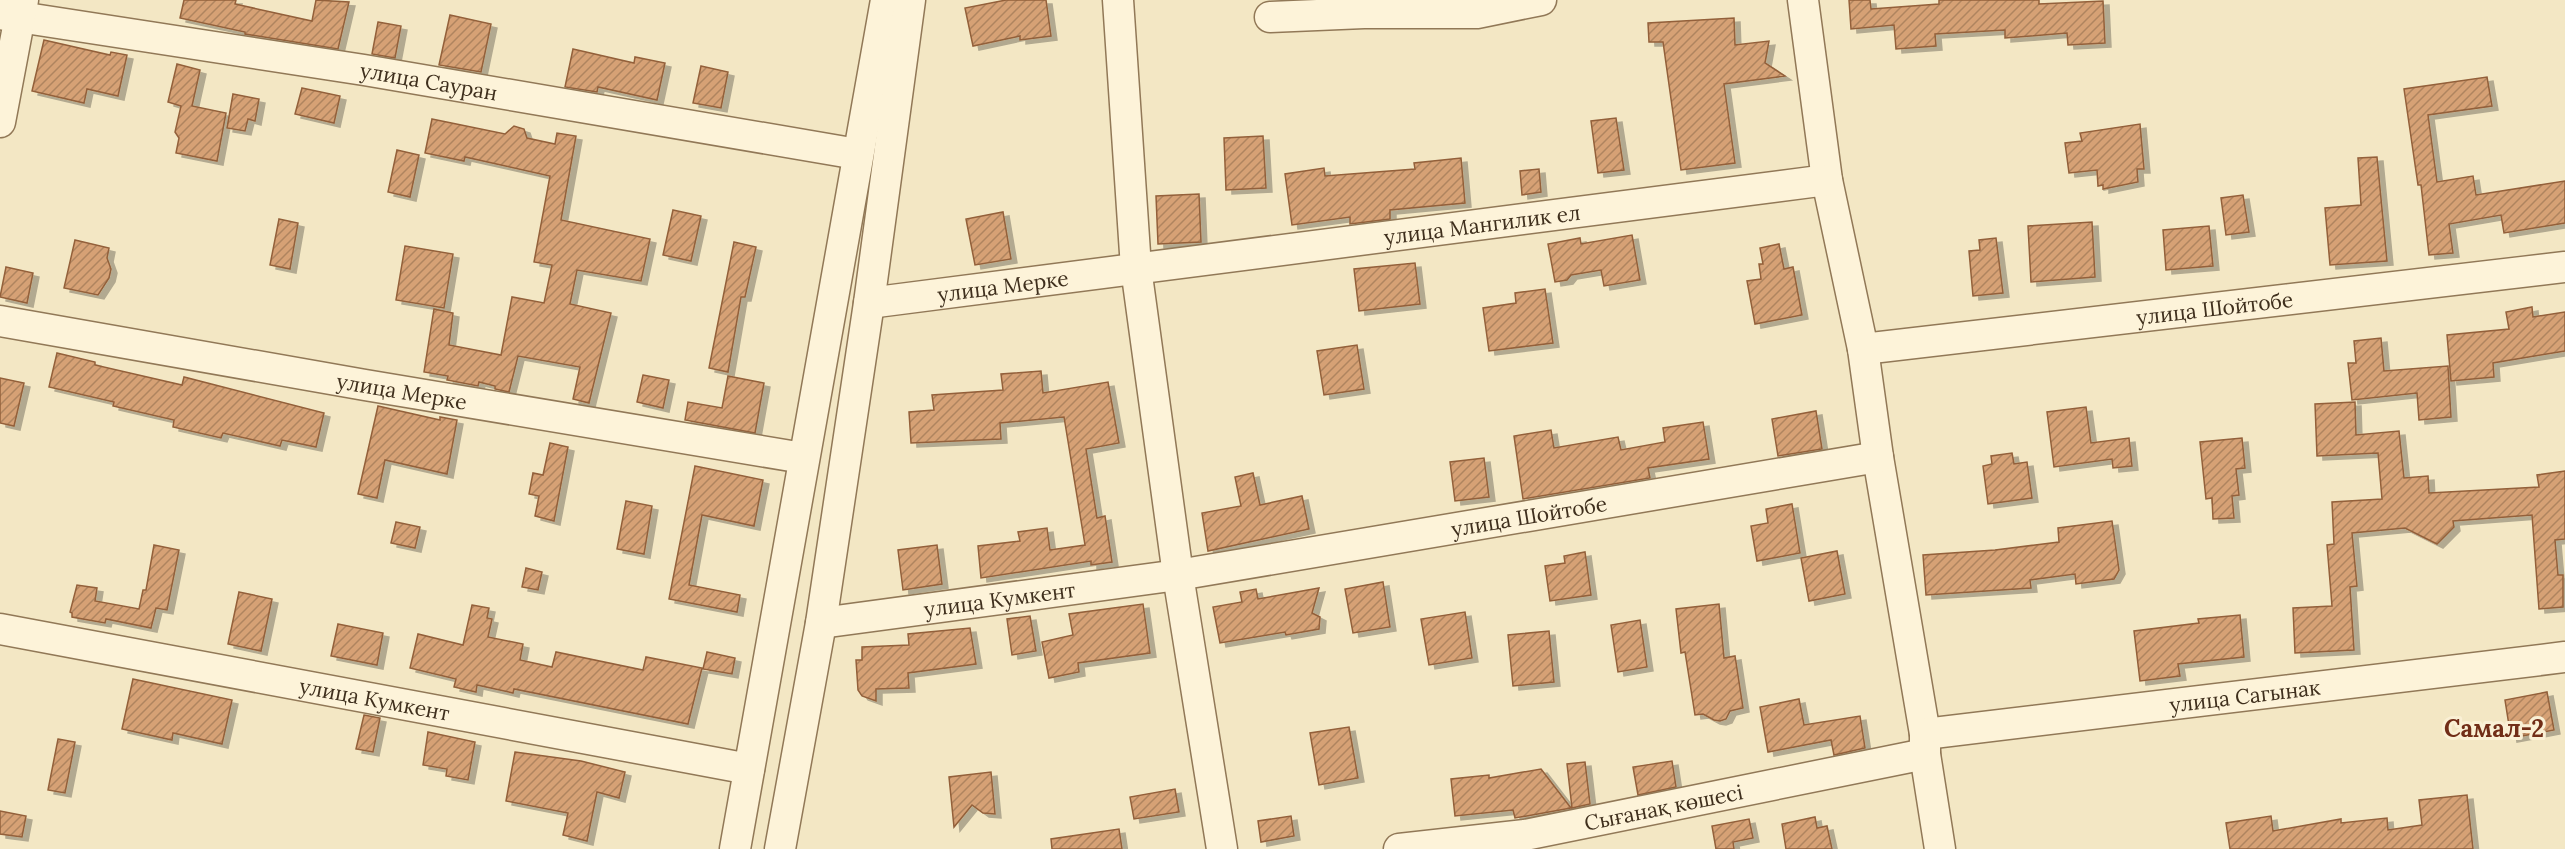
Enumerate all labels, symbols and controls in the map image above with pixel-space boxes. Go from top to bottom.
street label: улица Сауран [358,56,499,106]
street label: улица Мангилик ел [1382,198,1582,250]
street label: улица Мерке [936,264,1070,308]
street label: улица Шойтобе [2135,285,2294,330]
street label: улица Мерке [335,367,469,415]
street label: улица Шойтобе [1449,489,1609,542]
street label: улица Кумкент [922,575,1077,623]
street label: улица Кумкент [297,672,452,726]
street label: улица Сагынак [2168,673,2322,718]
district label: Самал-2 [2444,713,2544,744]
street label: Сығанақ көшесі [1582,778,1745,836]

